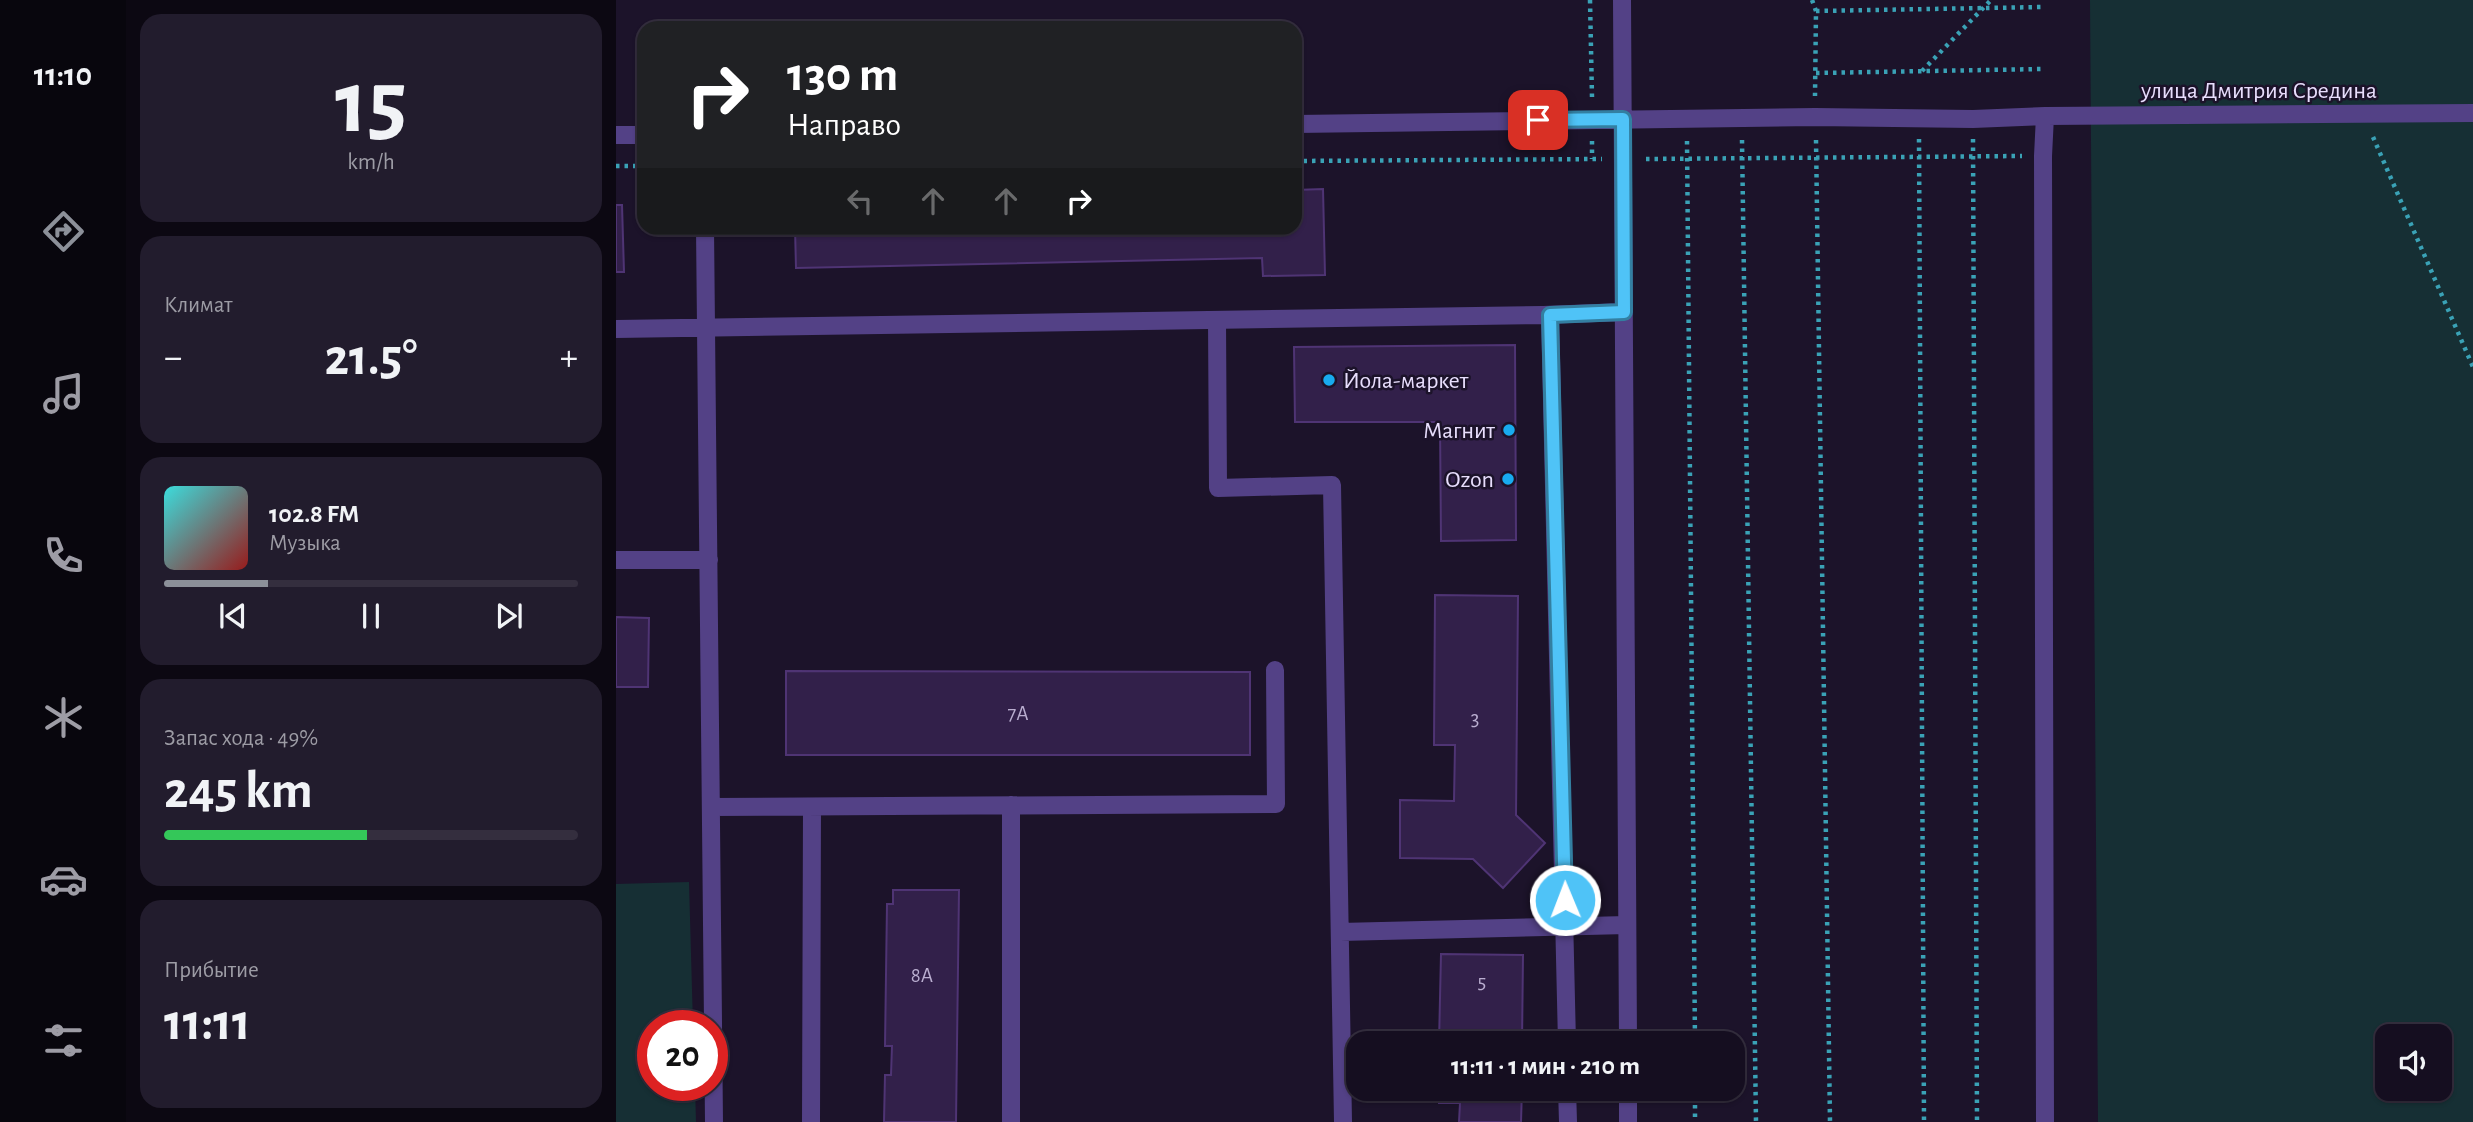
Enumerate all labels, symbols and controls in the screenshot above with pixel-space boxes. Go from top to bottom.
icon: right [672,49,763,140]
text: 130 m [787,51,898,100]
text: 15 [335,58,407,149]
text: 11:10 [34,59,92,91]
street label: улица Дмитрия Средина [2140,79,2377,103]
pin [1508,90,1568,150]
icon: arrive [1519,101,1557,139]
text: Направо [787,109,901,141]
text: km/h [347,151,395,174]
icon: left [841,182,879,220]
icon: ahead [914,182,952,220]
icon: ahead [987,182,1025,220]
icon: right [1060,182,1098,220]
icon: directions [39,207,88,256]
text: Климат [164,294,233,317]
text: 21.5° [325,332,417,384]
text: − [164,339,182,377]
text: + [560,339,578,377]
icon: music [39,369,88,418]
place label: Йола-маркет [1343,369,1469,393]
marker: Йола-маркет [1321,372,1337,388]
place label: Магнит [1423,419,1495,443]
marker: Магнит [1501,422,1517,438]
place label: Ozon [1445,468,1494,492]
marker: Ozon [1500,471,1516,487]
text: 102.8 FM [269,501,359,527]
icon: phone [39,531,88,580]
text: Музыка [269,532,341,555]
icon: previous [214,597,252,635]
icon: pause [352,597,390,635]
icon: next [490,597,528,635]
icon: climate [39,693,88,742]
house number: 7А [1007,703,1029,724]
house number: 3 [1471,708,1479,729]
text: Запас хода · 49% [164,727,318,750]
text: 245 km [164,765,313,817]
icon: car [39,855,88,904]
position arrow [1528,863,1602,937]
text: Прибытие [164,959,259,982]
house number: 8А [911,965,933,986]
house number: 5 [1478,971,1486,992]
text: 11:11 [164,997,251,1049]
speed limit sign: 20 [637,1010,728,1101]
icon: filters [39,1016,88,1065]
map controls [2375,1024,2452,1101]
button: sound [2375,1024,2452,1101]
text: 11:11 · 1 мин · 210 m [1451,1053,1640,1079]

